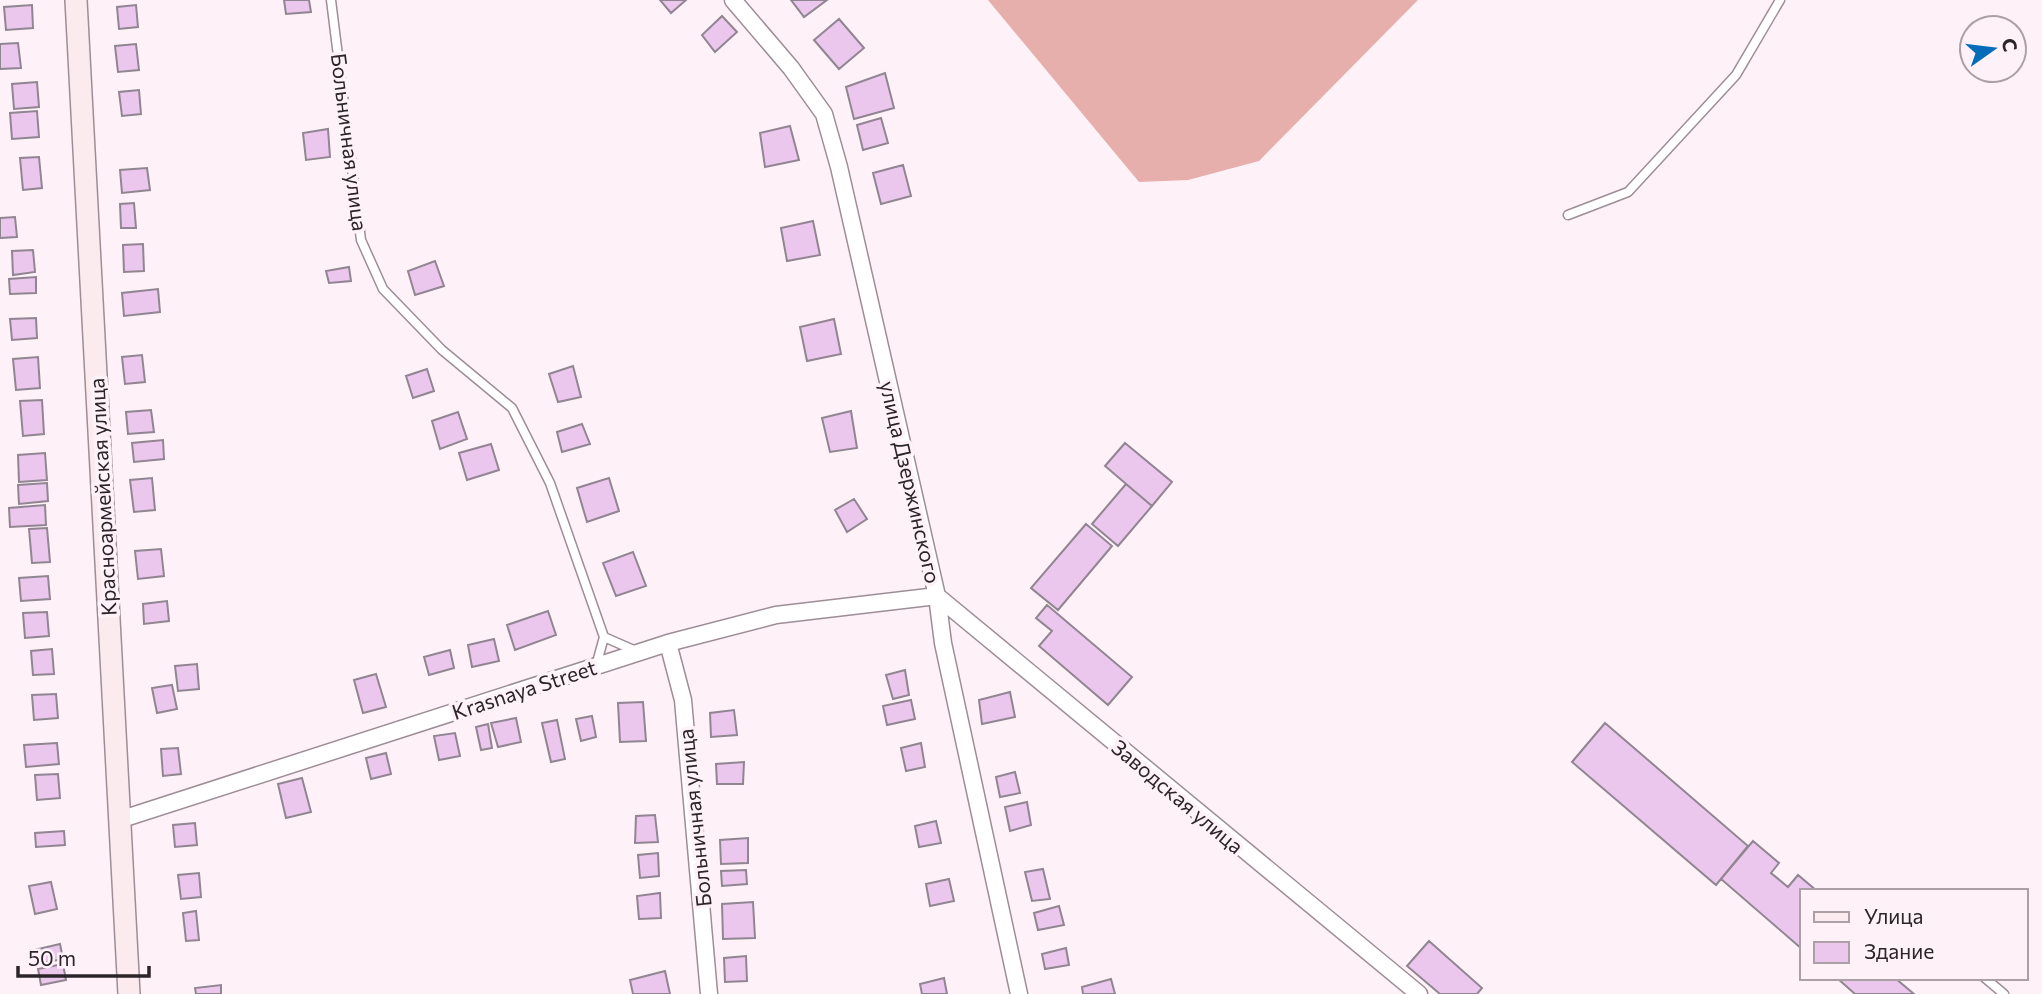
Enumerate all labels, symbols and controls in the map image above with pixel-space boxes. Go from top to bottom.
north arrow [1958,14,2028,84]
text: С [1997,36,2023,54]
street label: Больничная улица [327,52,373,232]
street label: Красноармейская улица [83,377,121,617]
street label: улица Дзержинского [876,378,946,586]
street label: Krasnaya Street [449,654,599,724]
street label: Больничная улица [672,728,716,908]
street label: Заводская улица [1107,734,1249,858]
legend [1800,889,2028,980]
text: Улица [1864,903,1923,928]
scale bar [18,934,149,978]
text: Здание [1864,938,1934,963]
text: 50 m [28,945,76,970]

